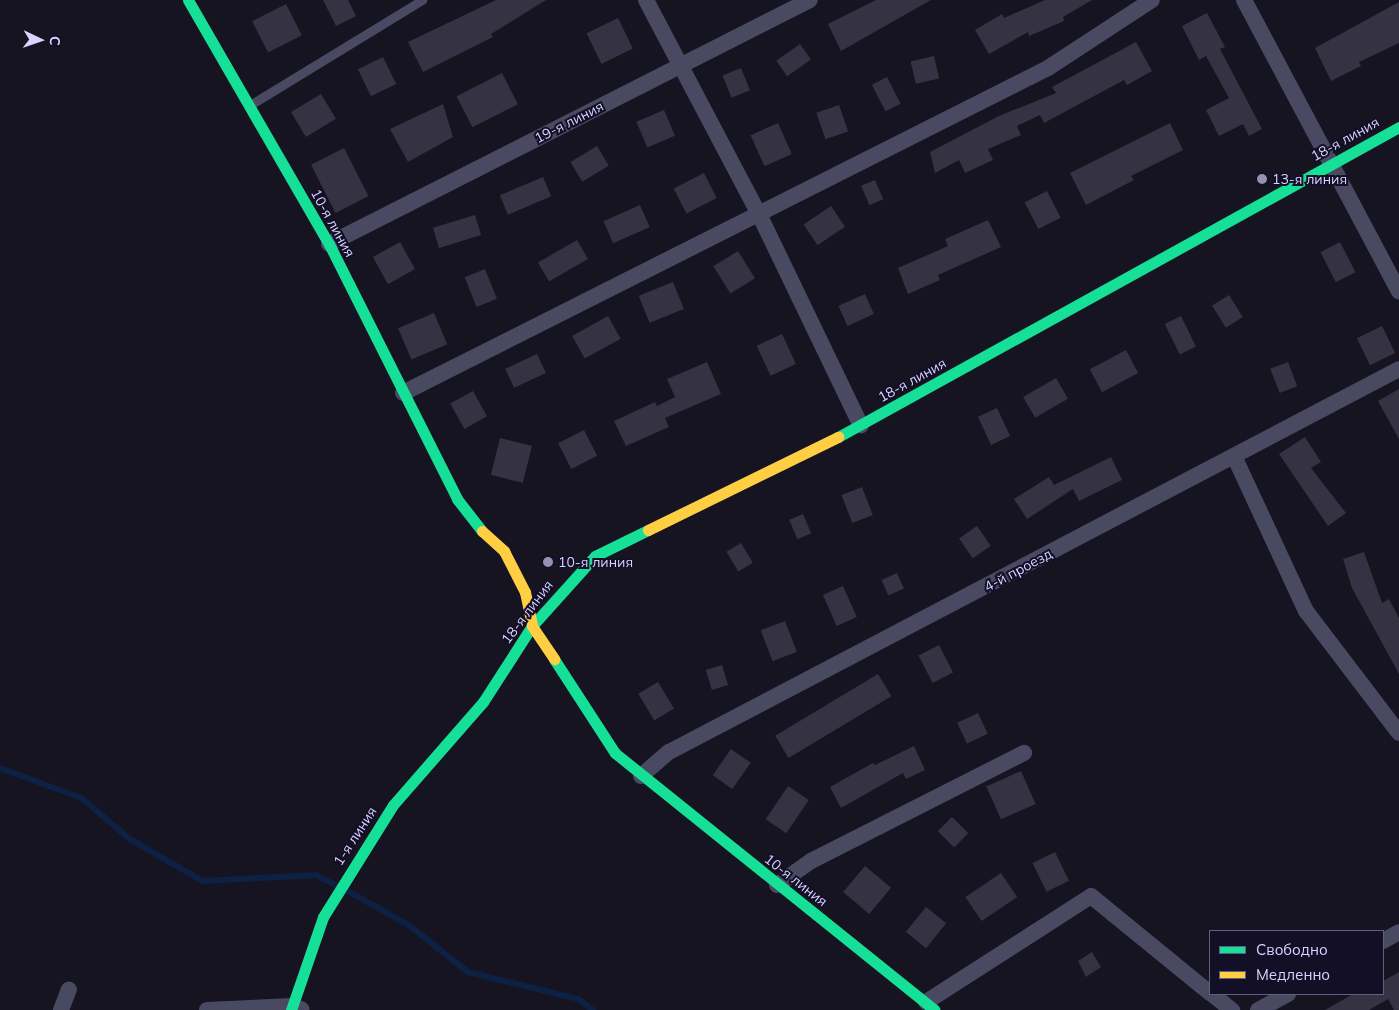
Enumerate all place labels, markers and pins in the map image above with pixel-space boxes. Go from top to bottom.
place label: 13-я линия [1272,171,1347,187]
marker: 13-я линия [1256,173,1268,185]
place label: 10-я линия [558,554,633,570]
marker: 10-я линия [542,556,554,568]

